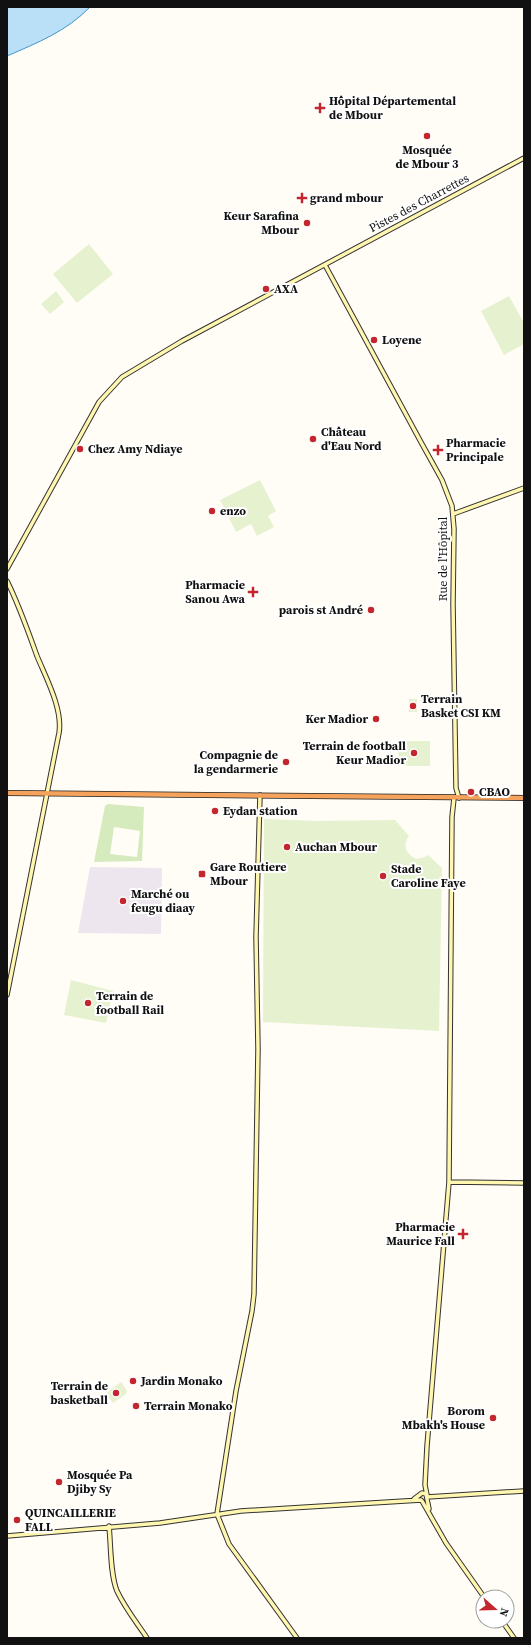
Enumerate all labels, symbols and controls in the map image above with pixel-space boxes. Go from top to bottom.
place label: Hôpital Départemental de Mbour [329,93,456,123]
marker: Hôpital Départemental de Mbour [314,102,326,114]
marker: Mosquée de Mbour 3 [422,131,432,141]
place label: Mosquée de Mbour 3 [396,142,459,172]
street label: Pistes des Charrettes [366,170,472,236]
place label: grand mbour [310,190,384,206]
marker: grand mbour [297,193,307,203]
place label: Keur Sarafina Mbour [224,208,300,238]
marker: Keur Sarafina Mbour [302,218,312,228]
place label: AXA [274,281,298,297]
marker: AXA [261,284,271,294]
place label: Loyene [382,332,422,348]
marker: Loyene [369,335,379,345]
place label: Château d'Eau Nord [321,424,382,454]
marker: Château d'Eau Nord [308,434,318,444]
place label: Pharmacie Principale [446,435,506,465]
place label: Chez Amy Ndiaye [88,441,183,457]
marker: Chez Amy Ndiaye [75,444,85,454]
marker: Pharmacie Principale [433,445,443,455]
place label: enzo [220,503,246,519]
marker: enzo [207,506,217,516]
street label: Rue de l'Hôpital [435,516,451,601]
place label: Pharmacie Sanou Awa [185,577,246,607]
marker: Pharmacie Sanou Awa [248,587,258,597]
place label: parois st André [279,602,363,618]
marker: parois st André [366,605,376,615]
place label: Terrain Basket CSI KM [421,691,501,721]
marker: Terrain Basket CSI KM [408,701,418,711]
place label: Ker Madior [305,711,368,727]
marker: Ker Madior [371,714,381,724]
place label: Terrain de football Keur Madior [303,738,406,768]
place label: Compagnie de la gendarmerie [194,747,278,777]
marker: Terrain de football Keur Madior [409,748,419,758]
marker: Compagnie de la gendarmerie [281,757,291,767]
place label: CBAO [479,784,511,800]
marker: CBAO [466,787,476,797]
place label: Eydan station [223,803,298,819]
marker: Eydan station [210,806,220,816]
place label: Auchan Mbour [295,839,378,855]
marker: Auchan Mbour [282,842,292,852]
place label: Gare Routiere Mbour [210,859,287,889]
place label: Stade Caroline Faye [391,861,466,891]
marker: Gare Routiere Mbour [197,869,207,879]
marker: Stade Caroline Faye [378,871,388,881]
place label: Marché ou feugu diaay [131,886,196,916]
marker: Marché ou feugu diaay [118,896,128,906]
place label: Terrain de football Rail [96,988,164,1018]
marker: Terrain de football Rail [83,998,93,1008]
place label: Pharmacie Maurice Fall [386,1219,455,1249]
marker: Pharmacie Maurice Fall [458,1229,468,1239]
place label: Jardin Monako [140,1373,223,1389]
marker: Jardin Monako [128,1376,138,1386]
place label: Terrain de basketball [50,1378,108,1408]
marker: Terrain de basketball [111,1388,121,1398]
place label: Terrain Monako [144,1398,233,1414]
marker: Terrain Monako [131,1401,141,1411]
place label: Borom Mbakh's House [402,1403,485,1433]
marker: Borom Mbakh's House [488,1413,498,1423]
place label: Mosquée Pa Djiby Sy [67,1467,133,1497]
marker: Mosquée Pa Djiby Sy [54,1477,64,1487]
place label: QUINCAILLERIE FALL [25,1505,116,1535]
marker: QUINCAILLERIE FALL [12,1515,22,1525]
north arrow [475,1589,515,1629]
text: N [496,1606,512,1619]

